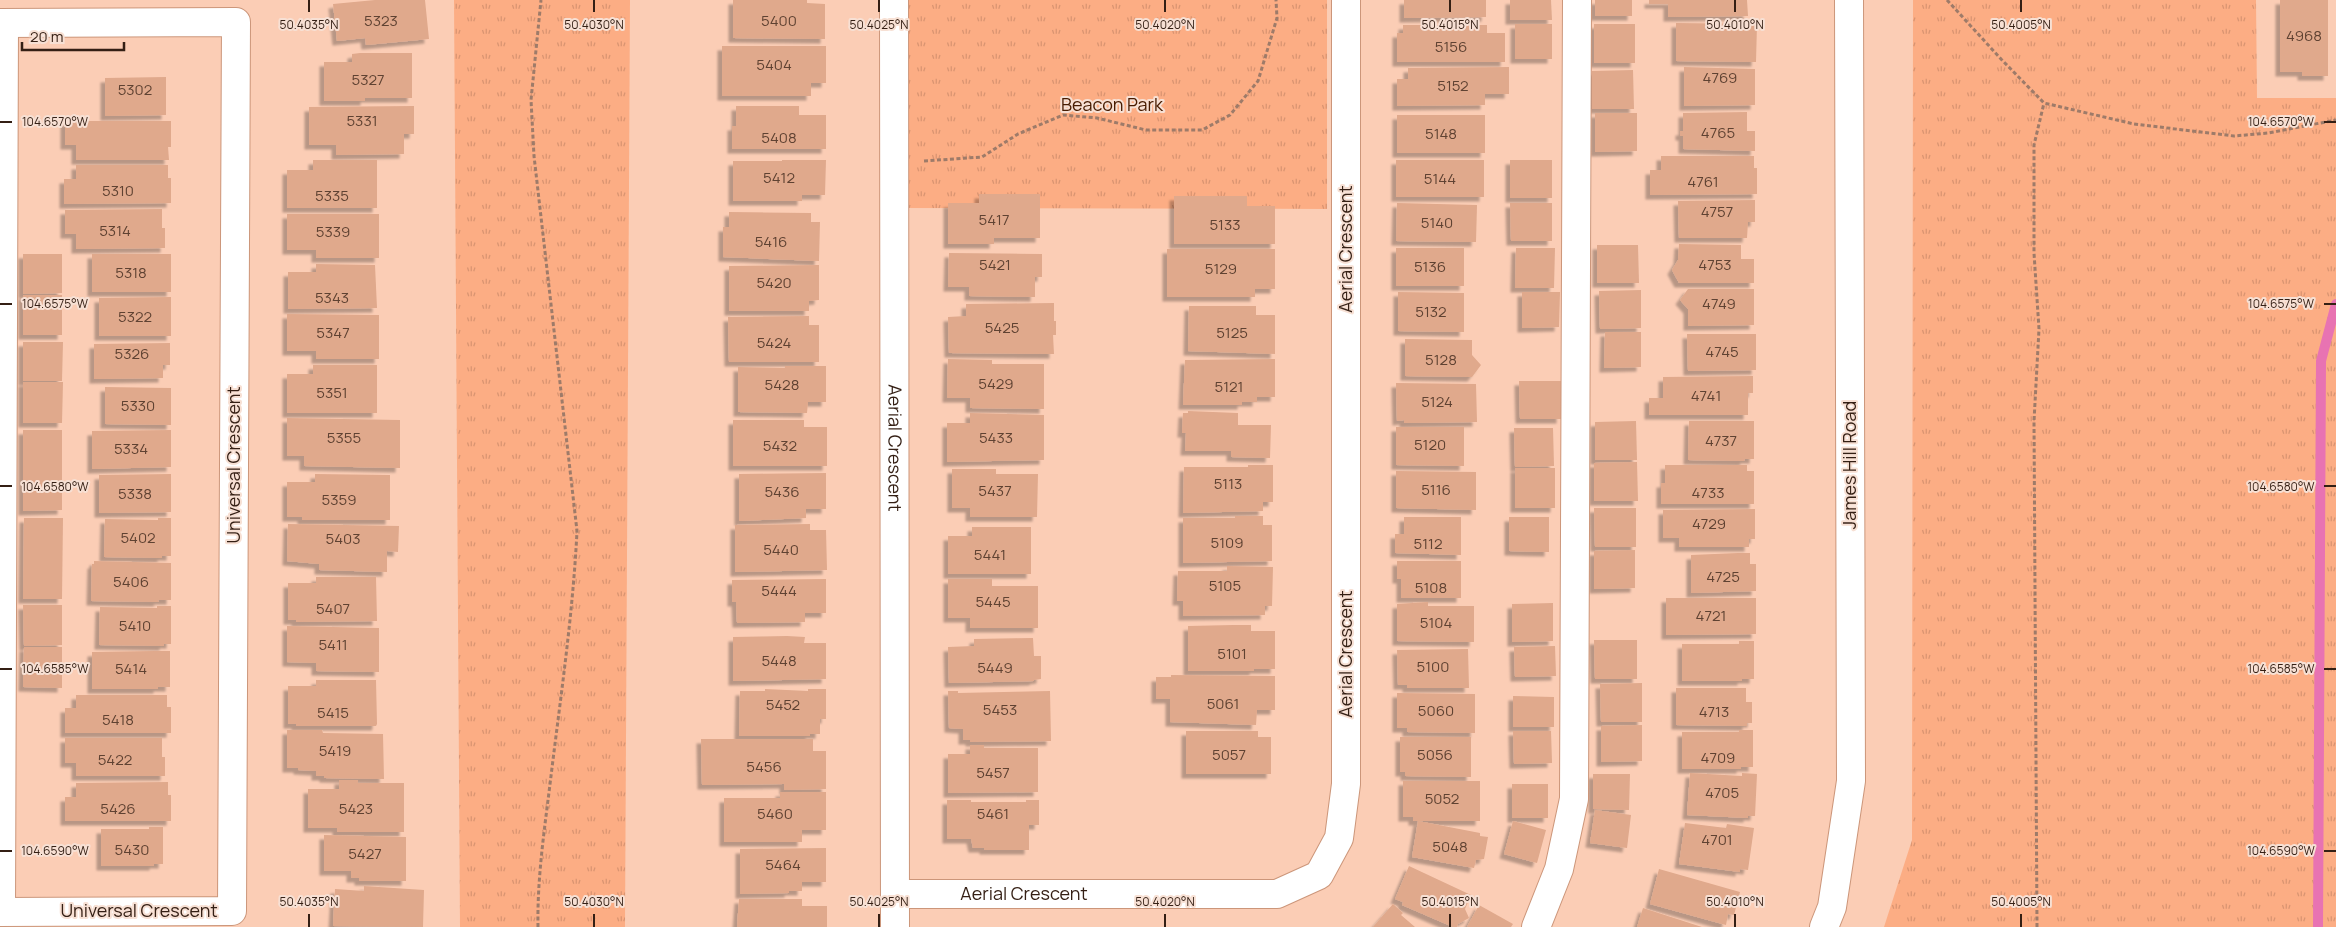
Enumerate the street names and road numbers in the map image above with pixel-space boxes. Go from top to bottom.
street label: Aerial Crescent [1333,185,1357,313]
street label: Aerial Crescent [883,384,908,512]
street label: Universal Crescent [221,386,245,544]
street label: James Hill Road [1837,401,1861,529]
street label: Aerial Crescent [1333,590,1357,718]
street label: Aerial Crescent [960,881,1088,905]
street label: Universal Crescent [60,898,218,922]

